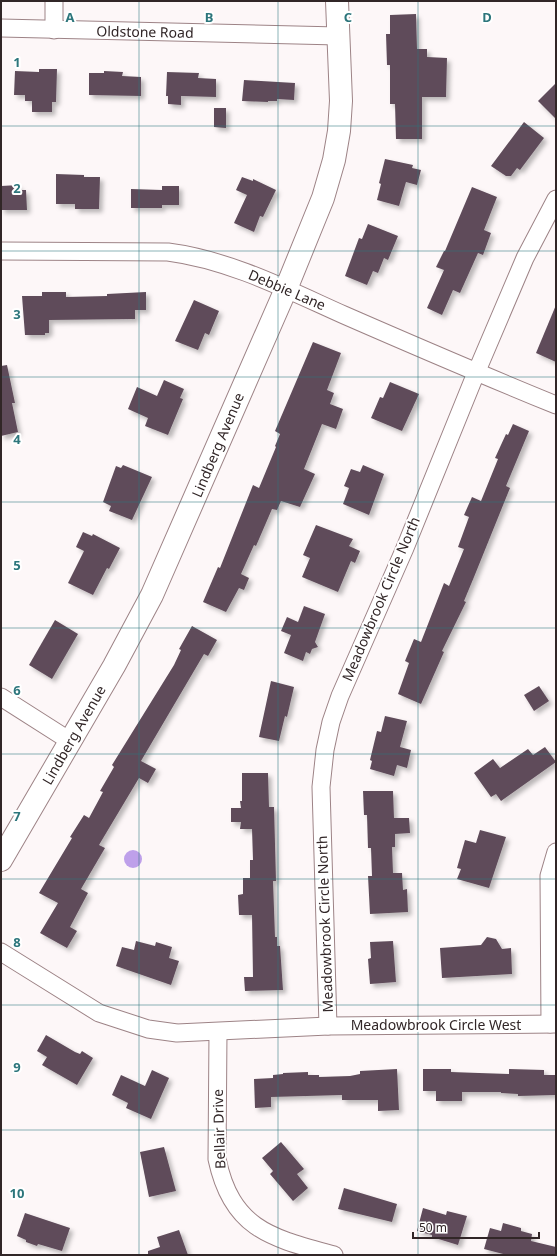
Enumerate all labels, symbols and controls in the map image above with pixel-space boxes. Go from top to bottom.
text: A [66,8,75,26]
text: B [205,8,213,26]
text: C [344,8,352,26]
text: D [482,8,492,26]
street label: Oldstone Road [96,21,194,42]
text: 1 [13,53,21,71]
text: 2 [13,179,21,197]
street label: Debbie Lane [246,265,329,314]
text: 3 [13,305,21,323]
street label: Lindberg Avenue [187,390,248,500]
text: 4 [13,430,21,448]
street label: Meadowbrook Circle North [337,514,424,684]
text: 5 [13,556,21,574]
text: 6 [13,681,21,699]
street label: Lindberg Avenue [37,682,110,788]
text: 7 [13,807,21,825]
street label: Meadowbrook Circle North [312,835,337,1013]
text: 8 [13,933,21,951]
street label: Meadowbrook Circle West [351,1015,521,1034]
text: 9 [13,1058,21,1076]
street label: Bellair Drive [208,1089,229,1169]
text: 10 [10,1184,24,1202]
scale bar [413,1214,539,1240]
text: 50 m [419,1219,447,1236]

